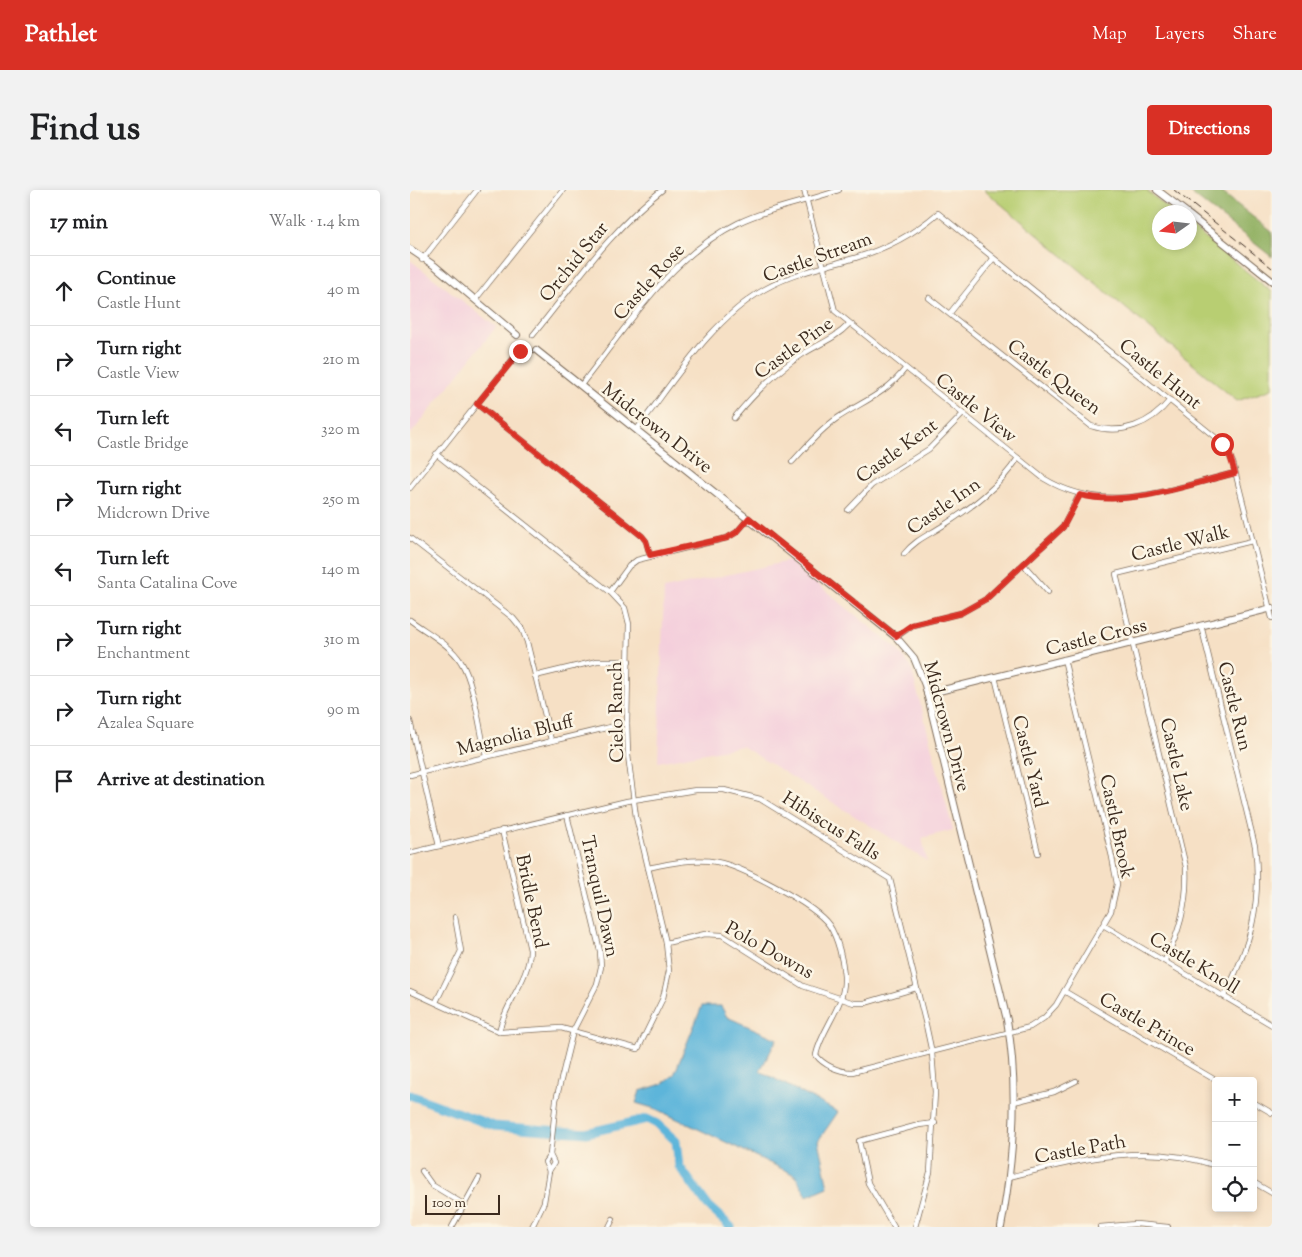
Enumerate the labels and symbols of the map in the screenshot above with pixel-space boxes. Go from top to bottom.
north arrow [1152,205,1197,250]
street label: Orchid Star [534,217,616,309]
street label: Castle Stream [760,226,876,291]
street label: Castle Rose [608,238,692,327]
street label: Castle Pine [750,311,840,387]
street label: Castle Hunt [1112,333,1207,417]
street label: Castle Queen [1001,334,1106,422]
route end [509,340,532,363]
street label: Castle View [929,368,1022,450]
street label: Midcrown Drive [595,377,718,481]
street label: Castle Kent [851,413,944,491]
route start [1211,433,1234,456]
street label: Castle Inn [902,472,987,542]
street label: Castle Walk [1129,519,1233,570]
street label: Castle Cross [1043,613,1150,664]
street label: Midcrown Drive [915,658,976,795]
street label: Castle Run [1209,659,1258,754]
street label: Cielo Ranch [603,661,632,763]
street label: Magnolia Bluff [454,709,578,764]
street label: Castle Yard [1004,713,1053,811]
street label: Castle Lake [1152,715,1199,814]
street label: Castle Brook [1091,772,1140,882]
street label: Hibiscus Falls [776,786,885,868]
street label: Tranquil Dawn [572,833,625,960]
street label: Bridle Bend [507,852,554,951]
street label: Polo Downs [720,916,818,987]
street label: Castle Knoll [1143,926,1244,1002]
street label: Castle Prince [1094,987,1200,1064]
street label: Castle Path [1033,1129,1128,1172]
scale bar [425,1192,500,1215]

